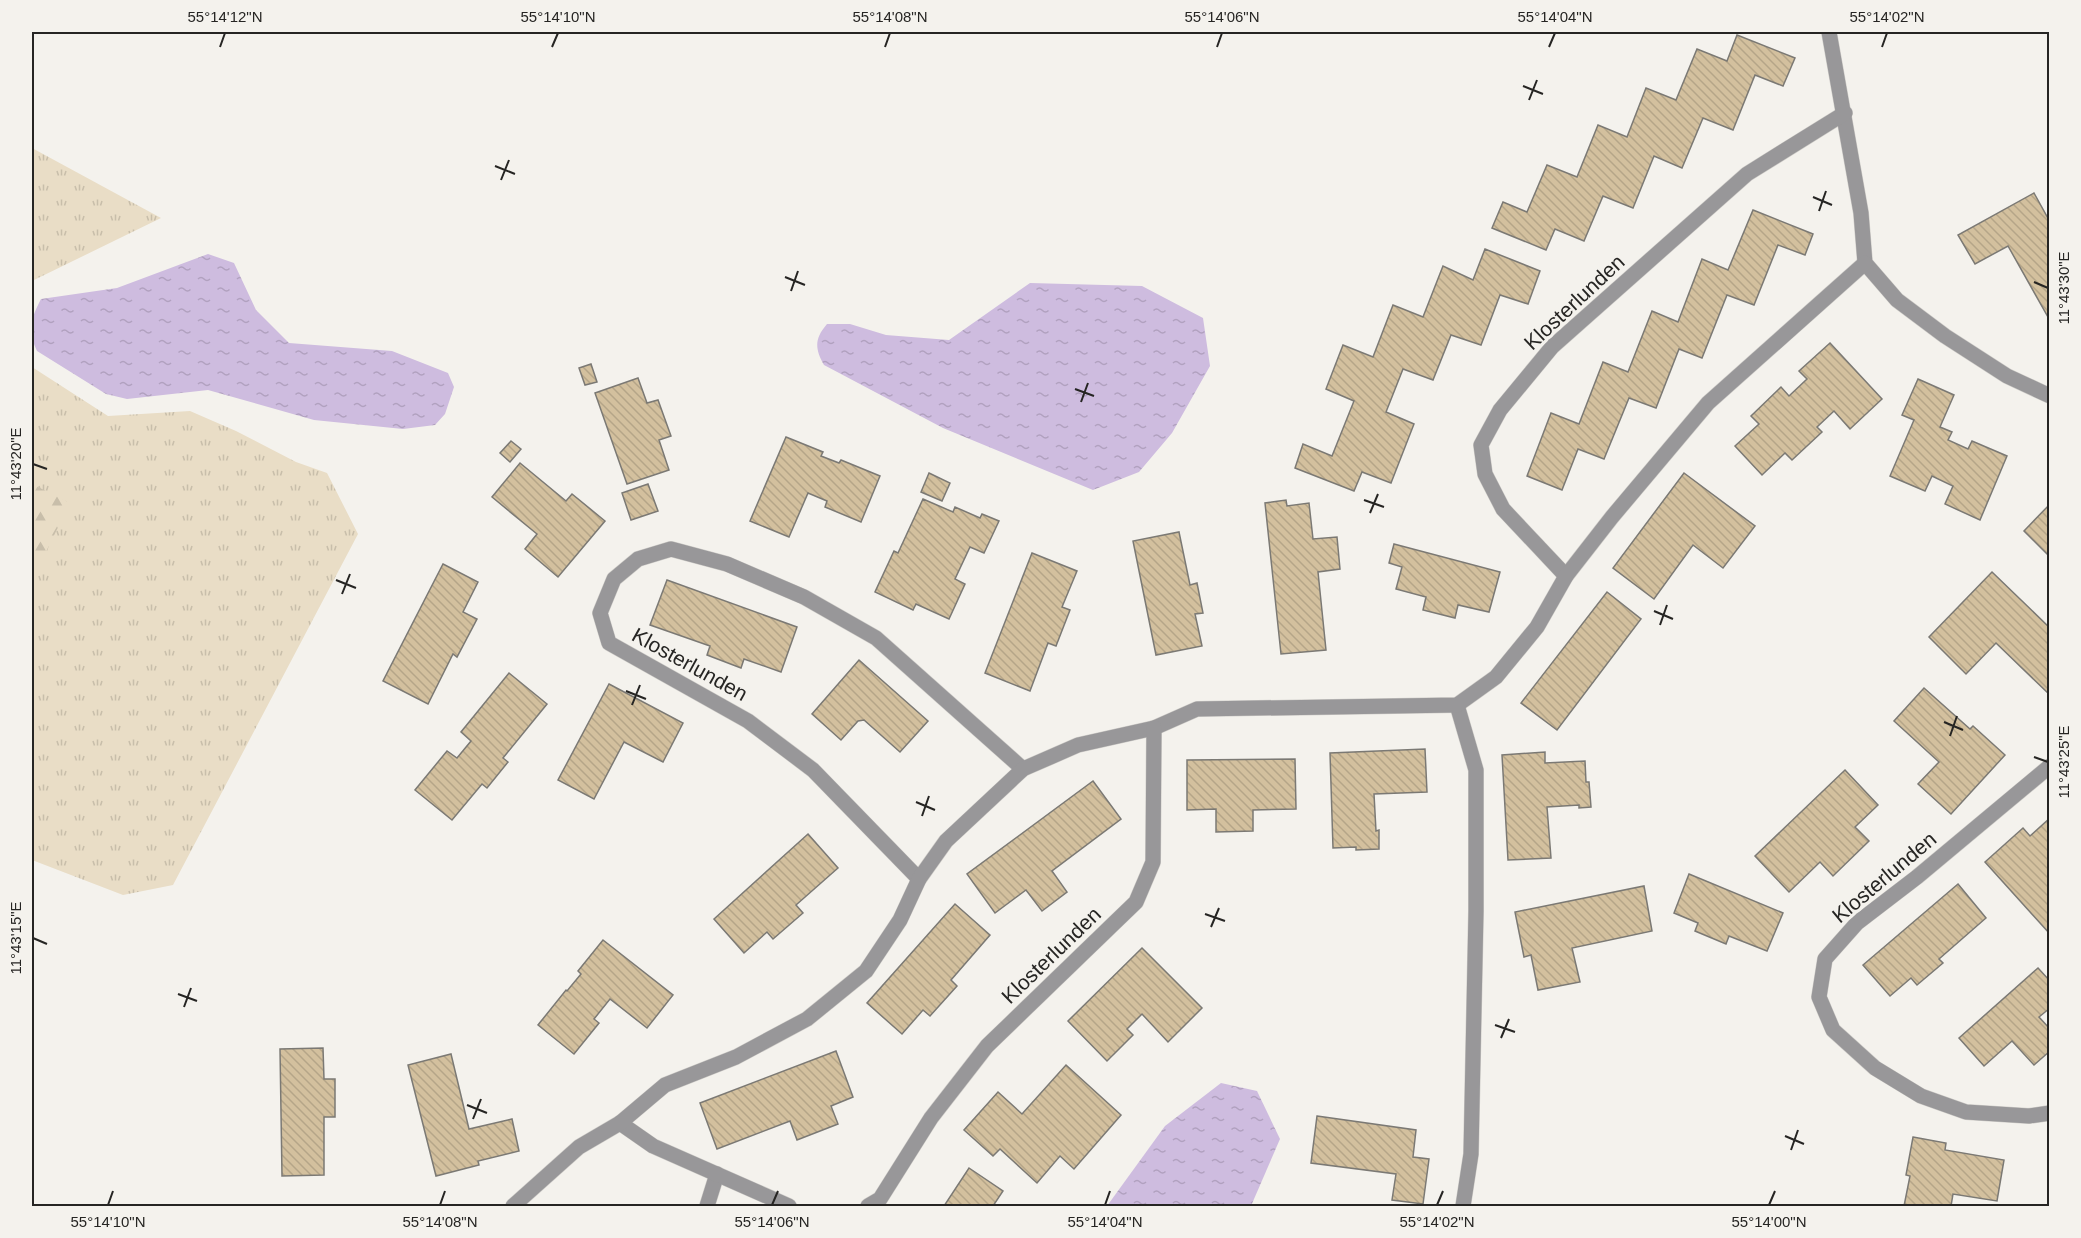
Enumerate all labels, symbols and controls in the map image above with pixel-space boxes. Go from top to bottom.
text: 55°14'12"N [187,8,263,25]
text: 55°14'10"N [520,8,596,25]
text: 55°14'08"N [852,8,928,25]
text: 55°14'06"N [1184,8,1260,25]
text: 55°14'04"N [1517,8,1593,25]
text: 55°14'02"N [1849,8,1925,25]
street label: Klosterlunden [1519,250,1629,354]
text: 11°43'30"E [2055,251,2072,325]
text: 11°43'20"E [7,427,24,501]
street label: Klosterlunden [628,623,752,705]
text: 11°43'25"E [2055,725,2072,799]
street label: Klosterlunden [1827,827,1941,927]
text: 11°43'15"E [7,901,24,975]
street label: Klosterlunden [997,902,1105,1008]
text: 55°14'10"N [70,1213,146,1230]
text: 55°14'08"N [402,1213,478,1230]
text: 55°14'06"N [734,1213,810,1230]
text: 55°14'04"N [1067,1213,1143,1230]
text: 55°14'02"N [1399,1213,1475,1230]
text: 55°14'00"N [1731,1213,1807,1230]

